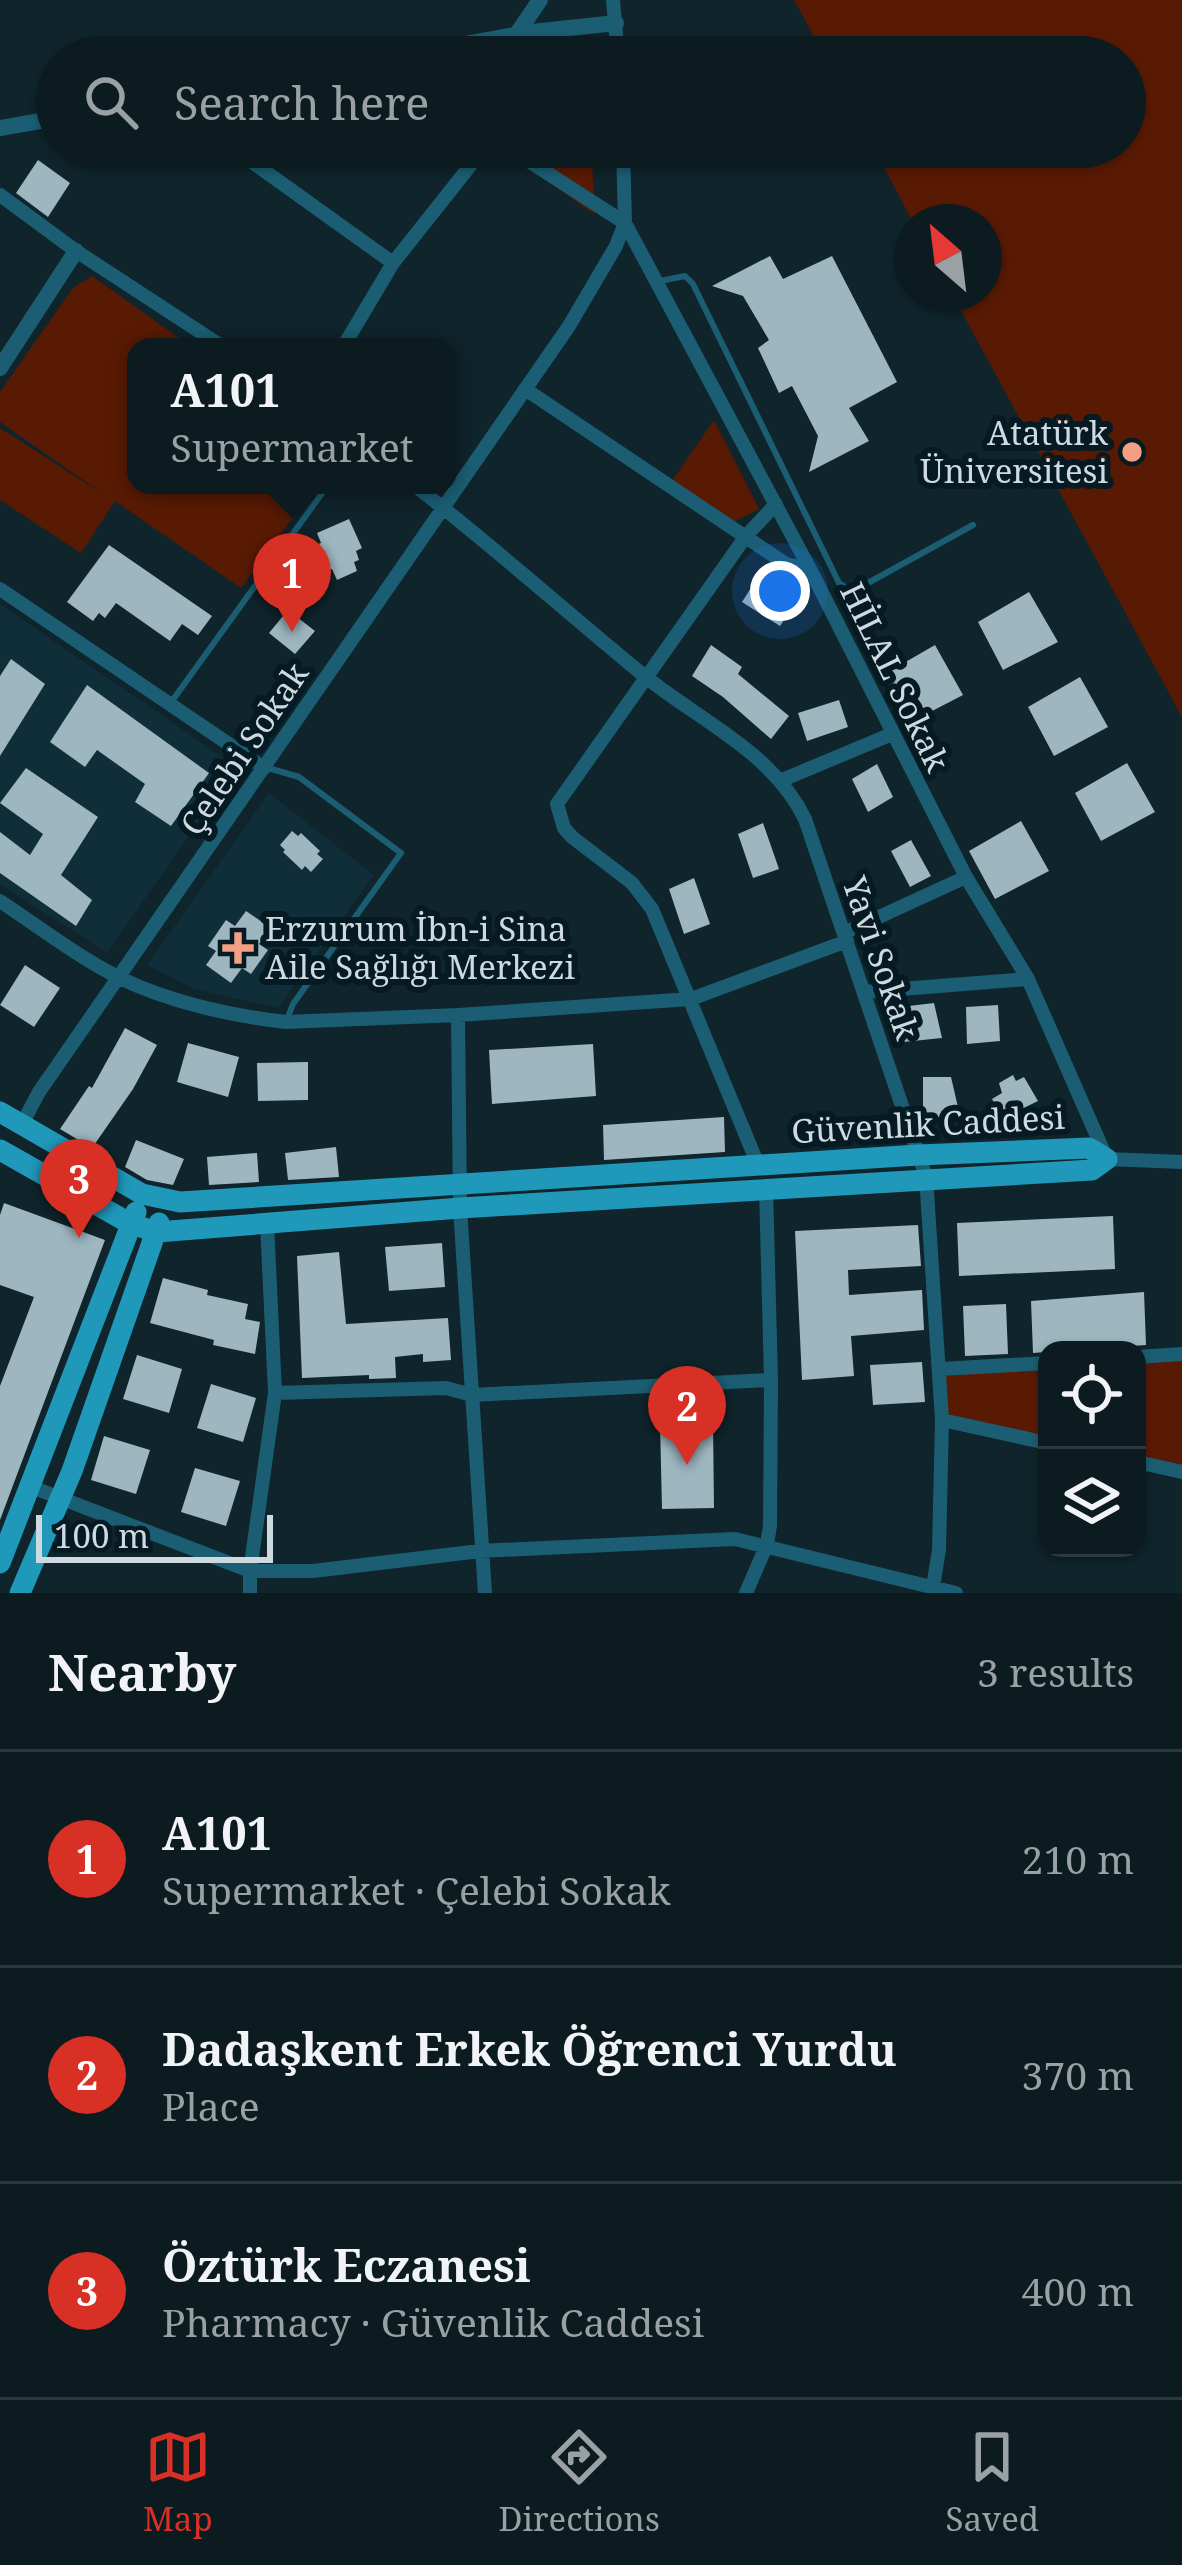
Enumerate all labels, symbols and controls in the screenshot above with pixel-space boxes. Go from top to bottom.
search box [36,36,1146,168]
icon: search [78,69,144,135]
text: Search here [174,72,429,133]
north arrow [894,204,1002,312]
popup [127,338,457,494]
text: A101 [171,359,281,420]
place label: Atatürk Üniversitesi [920,410,1109,493]
text: Supermarket [171,420,413,473]
marker: Atatürk Üniversitesi [1119,439,1145,465]
pin: 1 [253,533,331,632]
your location [750,561,810,621]
street label: HİLAL Sokak [830,575,961,780]
street label: Çelebi Sokak [169,653,318,844]
street label: Yavi Sokak [832,869,931,1046]
place label: Erzurum İbn-i Sina Aile Sağlığı Merkezi [265,906,576,989]
marker: Erzurum İbn-i Sina Aile Sağlığı Merkezi [222,932,254,964]
street label: Güvenlik Caddesi [790,1094,1066,1153]
pin: 3 [40,1139,118,1238]
map controls [1038,1341,1146,1557]
button: locate [1038,1341,1146,1449]
pin: 2 [648,1366,726,1465]
button: layers [1038,1449,1146,1557]
scale bar [36,1509,273,1562]
text: 100 m [54,1513,149,1558]
text: Nearby [48,1636,236,1706]
text: 3 results [977,1645,1134,1698]
text: A101 [162,1802,272,1863]
text: 1 [76,1832,98,1885]
text: 210 m [1022,1832,1134,1885]
text: Supermarket · Çelebi Sokak [162,1863,671,1916]
text: Dadaşkent Erkek Öğrenci Yurdu [162,2018,897,2079]
text: 2 [76,2048,98,2101]
text: 370 m [1022,2048,1134,2101]
text: Place [162,2079,260,2132]
text: Öztürk Eczanesi [162,2234,531,2295]
text: 3 [76,2264,98,2317]
text: 400 m [1022,2264,1134,2317]
text: Pharmacy · Güvenlik Caddesi [162,2295,704,2348]
tab: Map [143,2424,213,2541]
tab: Directions [498,2424,660,2541]
tab: Saved [946,2424,1039,2541]

